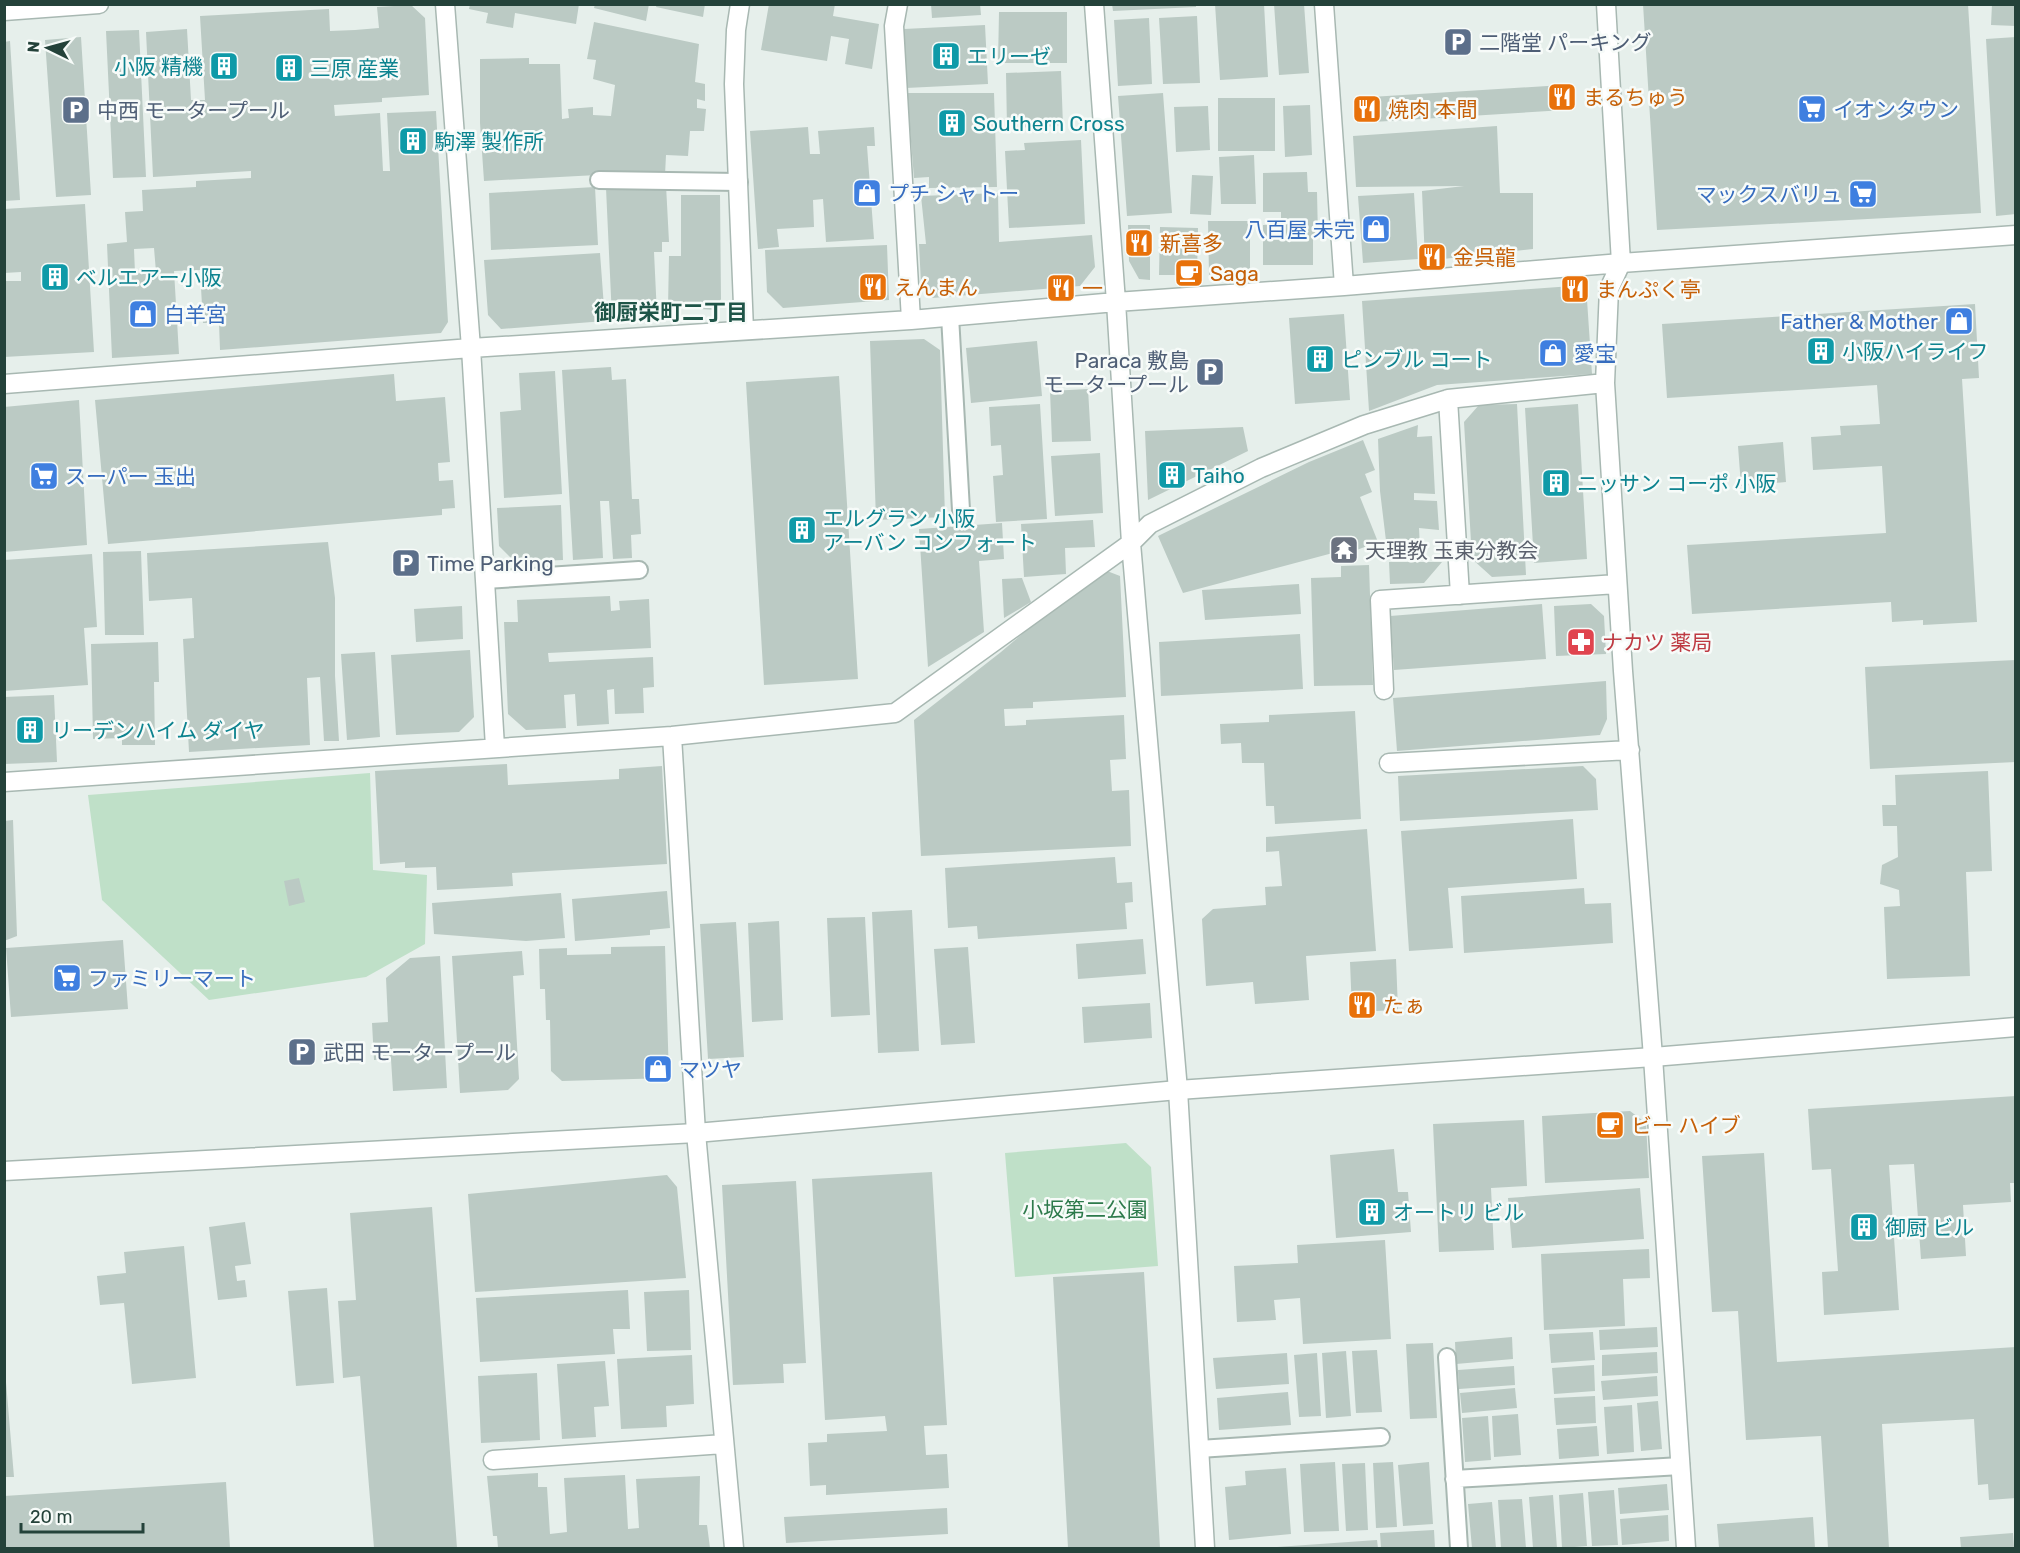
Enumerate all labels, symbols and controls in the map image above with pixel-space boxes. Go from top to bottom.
north arrow [18,18,78,78]
parking icon: 二階堂 パーキング [1442,26,1474,58]
place label: 二階堂 パーキング [1479,30,1652,55]
text: N [24,40,44,53]
building icon: エリーゼ [930,40,962,72]
place label: エリーゼ [967,44,1051,69]
building icon: 小阪 精機 [208,50,240,82]
building icon: 三原 産業 [273,52,305,84]
place label: 小阪 精機 [114,54,203,79]
place label: 三原 産業 [310,56,399,81]
restaurant icon: まるちゅう [1546,81,1578,113]
place label: まるちゅう [1583,85,1688,110]
restaurant icon: 焼肉 本間 [1351,93,1383,125]
supermarket icon: イオンタウン [1796,93,1828,125]
parking icon: 中西 モータープール [60,94,92,126]
place label: 焼肉 本間 [1388,97,1477,122]
place label: イオンタウン [1833,97,1959,122]
place label: 中西 モータープール [97,98,290,123]
building icon: Southern Cross [936,107,968,139]
place label: Southern Cross [973,111,1125,136]
building icon: 駒澤 製作所 [397,125,429,157]
place label: 駒澤 製作所 [434,129,544,154]
shop icon: プチ シャトー [851,177,883,209]
supermarket icon: マックスバリュ [1847,178,1879,210]
place label: プチ シャトー [888,181,1019,206]
place label: マックスバリュ [1696,182,1842,207]
shop icon: 八百屋 未完 [1360,213,1392,245]
place label: 八百屋 未完 [1245,217,1355,242]
restaurant icon: 新喜多 [1123,227,1155,259]
place label: 新喜多 [1160,231,1223,256]
restaurant icon: 金呉龍 [1416,241,1448,273]
place label: 金呉龍 [1453,245,1516,270]
cafe icon: Saga [1173,257,1205,289]
building icon: ベルエアー小阪 [39,261,71,293]
place label: Saga [1210,261,1259,286]
place label: ベルエアー小阪 [76,265,222,290]
restaurant icon: えんまん [857,271,889,303]
restaurant icon: 一 [1045,272,1077,304]
restaurant icon: まんぷく亭 [1559,273,1591,305]
place label: えんまん [894,275,978,300]
place label: 一 [1082,276,1103,301]
place label: まんぷく亭 [1596,277,1701,302]
shop icon: 白羊宮 [127,298,159,330]
district label: 御厨栄町二丁目 [594,299,748,326]
place label: 白羊宮 [164,302,227,327]
shop icon: Father & Mother [1943,305,1975,337]
place label: Father & Mother [1780,309,1938,334]
building icon: 小阪ハイライフ [1805,335,1837,367]
shop icon: 愛宝 [1537,337,1569,369]
place label: 小阪ハイライフ [1842,339,1989,364]
place label: 愛宝 [1574,341,1616,366]
building icon: ピンブル コート [1304,343,1336,375]
place label: ピンブル コート [1341,347,1493,372]
place label: Paraca 敷島 モータープール [1043,348,1189,397]
parking icon: Paraca 敷島 モータープール [1194,356,1226,388]
building icon: Taiho [1156,459,1188,491]
supermarket icon: スーパー 玉出 [28,460,60,492]
place label: Taiho [1193,463,1245,488]
place label: スーパー 玉出 [65,464,196,489]
building icon: ニッサン コーポ 小阪 [1540,467,1572,499]
place label: ニッサン コーポ 小阪 [1577,471,1776,496]
place label: エルグラン 小阪 アーバン コンフォート [823,506,1037,555]
building icon: エルグラン 小阪 アーバン コンフォート [786,514,818,546]
temple icon: 天理教 玉東分教会 [1328,534,1360,566]
place label: 天理教 玉東分教会 [1365,538,1538,563]
parking icon: Time Parking [390,547,422,579]
place label: Time Parking [427,551,554,576]
pharmacy icon: ナカツ 薬局 [1565,626,1597,658]
place label: ナカツ 薬局 [1602,630,1712,655]
building icon: リーデンハイム ダイヤ [14,714,46,746]
place label: リーデンハイム ダイヤ [51,718,265,743]
supermarket icon: ファミリーマート [51,962,83,994]
place label: ファミリーマート [88,966,256,991]
restaurant icon: たぁ [1346,989,1378,1021]
place label: たぁ [1383,993,1425,1018]
parking icon: 武田 モータープール [286,1036,318,1068]
place label: 武田 モータープール [323,1040,516,1065]
shop icon: マツヤ [642,1053,674,1085]
place label: マツヤ [679,1057,742,1082]
cafe icon: ビー ハイブ [1594,1109,1626,1141]
place label: ビー ハイブ [1631,1113,1741,1138]
building icon: オートリ ビル [1356,1196,1388,1228]
park label: 小坂第二公園 [1022,1197,1148,1222]
place label: オートリ ビル [1393,1200,1524,1225]
building icon: 御厨 ビル [1848,1211,1880,1243]
place label: 御厨 ビル [1885,1215,1974,1240]
scale bar [21,1496,142,1534]
text: 20 m [30,1506,72,1528]

